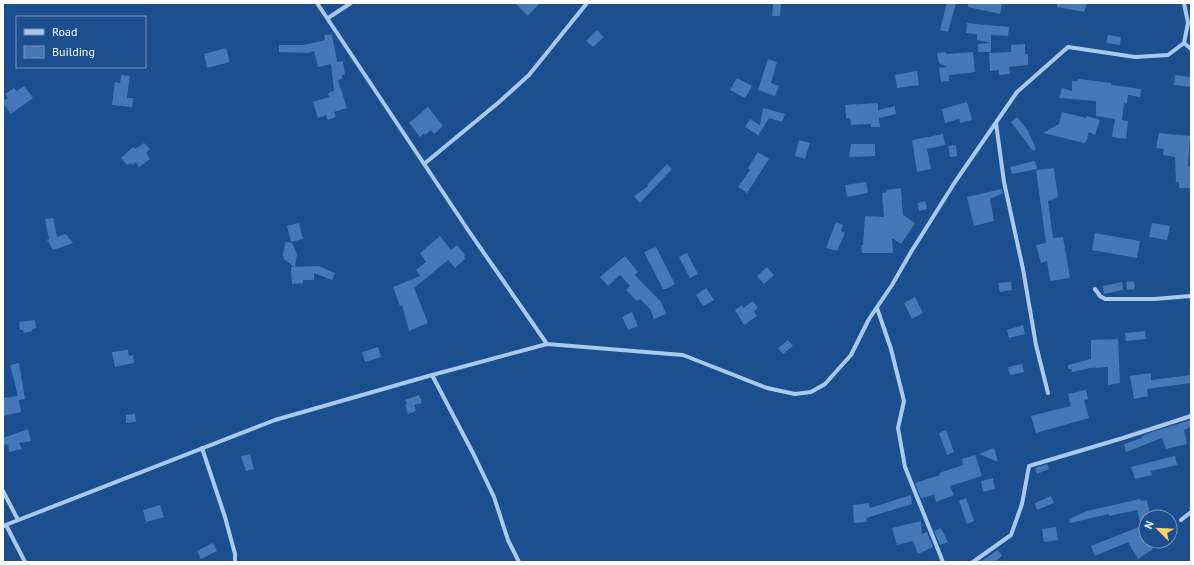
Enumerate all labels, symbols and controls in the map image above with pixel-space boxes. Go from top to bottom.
legend [16,16,146,68]
text: Road [52,24,77,39]
text: Building [52,44,95,59]
north arrow [1138,509,1178,549]
text: N [1141,519,1157,531]

